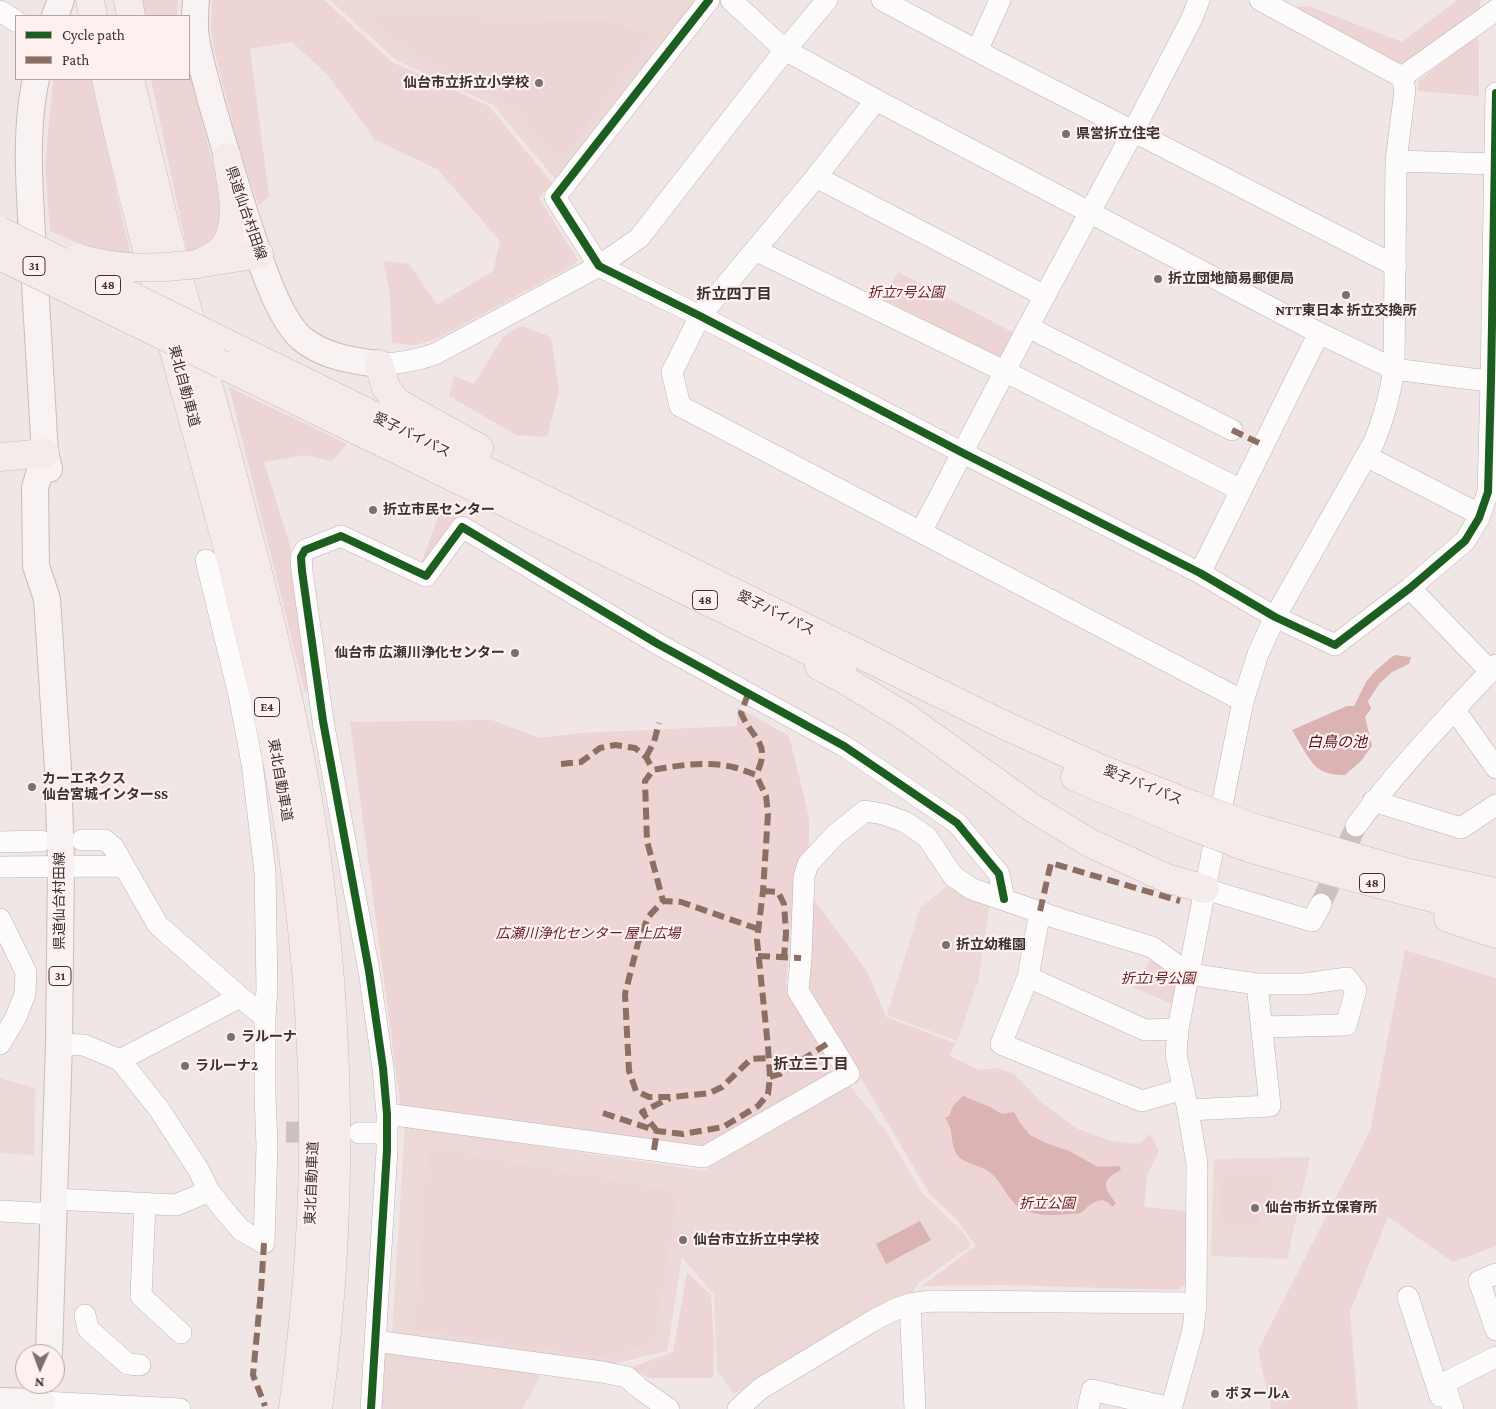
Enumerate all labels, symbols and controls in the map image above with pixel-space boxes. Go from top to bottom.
legend [15,15,190,80]
text: Cycle path [62,27,125,43]
text: Path [62,52,89,68]
place label: 仙台市立折立小学校 [403,75,529,91]
marker: 仙台市立折立小学校 [533,77,545,89]
place label: 県営折立住宅 [1076,126,1160,142]
marker: 県営折立住宅 [1060,128,1072,140]
street label: 県道仙台村田線 [222,164,270,262]
road number: 31 [23,256,45,276]
place label: 折立団地簡易郵便局 [1168,271,1294,287]
marker: 折立団地簡易郵便局 [1152,273,1164,285]
road number: 48 [96,276,120,294]
district label: 折立四丁目 [697,285,771,303]
park label: 折立7号公園 [868,285,944,301]
marker: NTT東日本 折立交換所 [1340,289,1352,301]
place label: NTT東日本 折立交換所 [1276,303,1416,319]
street label: 東北自動車道 [165,343,203,429]
street label: 愛子バイパス [371,409,453,461]
place label: 折立市民センター [383,502,495,518]
marker: 折立市民センター [367,504,379,516]
street label: 愛子バイパス [735,587,817,639]
road number: 48 [692,590,718,610]
place label: 仙台市 広瀬川浄化センター [334,645,505,661]
marker: 仙台市 広瀬川浄化センター [509,647,521,659]
road number: E4 [254,698,280,716]
water label: 白鳥の池 [1307,733,1367,751]
street label: 東北自動車道 [264,737,296,823]
street label: 愛子バイパス [1101,761,1185,809]
place label: カーエネクス 仙台宮城インターSS [42,771,168,804]
marker: カーエネクス 仙台宮城インターSS [26,781,38,793]
street label: 県道仙台村田線 [52,852,68,950]
road number: 48 [1360,874,1384,892]
park label: 広瀬川浄化センター 屋上広場 [496,926,680,942]
place label: 折立幼稚園 [956,937,1026,953]
marker: 折立幼稚園 [940,939,952,951]
road number: 31 [49,966,71,986]
park label: 折立1号公園 [1121,971,1195,987]
place label: ラルーナ [241,1029,297,1045]
marker: ラルーナ [225,1031,237,1043]
district label: 折立三丁目 [774,1055,848,1073]
place label: ラルーナ2 [195,1058,258,1074]
marker: ラルーナ2 [179,1060,191,1072]
street label: 東北自動車道 [302,1141,322,1225]
park label: 折立公園 [1019,1196,1075,1212]
place label: 仙台市折立保育所 [1265,1200,1377,1216]
marker: 仙台市折立保育所 [1249,1202,1261,1214]
place label: 仙台市立折立中学校 [693,1232,819,1248]
marker: 仙台市立折立中学校 [677,1234,689,1246]
north arrow [15,1344,65,1394]
text: N [34,1375,45,1391]
place label: ボヌールA [1225,1386,1289,1402]
marker: ボヌールA [1209,1388,1221,1400]

